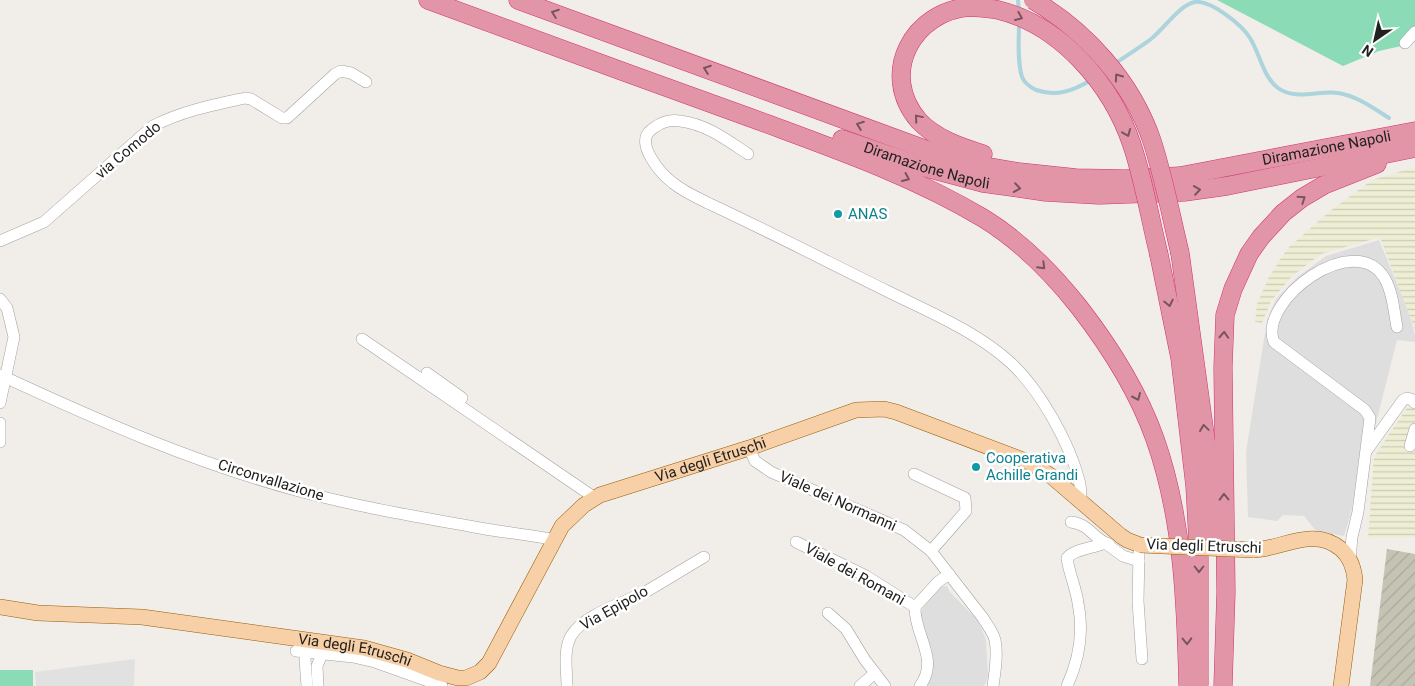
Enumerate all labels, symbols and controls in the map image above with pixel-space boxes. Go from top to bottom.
one-way arrow [551,9,559,19]
one-way arrow [1014,12,1022,22]
north arrow [1350,15,1400,65]
text: N [1359,41,1376,60]
one-way arrow [703,65,712,75]
one-way arrow [1115,73,1124,83]
one-way arrow [915,115,924,124]
street label: via Comodo [92,117,164,183]
one-way arrow [856,121,864,131]
street label: Diramazione Napoli [1261,127,1392,169]
one-way arrow [1121,128,1131,137]
street label: Diramazione Napoli [861,138,991,193]
one-way arrow [901,172,910,183]
one-way arrow [1014,182,1022,193]
one-way arrow [1193,185,1201,196]
one-way arrow [1296,196,1306,205]
place label: ANAS [848,205,887,223]
marker: ANAS [832,208,844,220]
one-way arrow [1036,261,1045,270]
one-way arrow [1163,299,1173,308]
one-way arrow [1218,331,1229,339]
one-way arrow [1130,392,1141,401]
one-way arrow [1200,424,1210,432]
street label: Via degli Etruschi [653,434,768,486]
place label: Cooperativa Achille Grandi [986,449,1078,484]
street label: Circonvallazione [216,455,326,505]
marker: Cooperativa Achille Grandi [970,461,982,473]
street label: Viale dei Normanni [777,467,899,535]
one-way arrow [1219,493,1230,501]
street label: Via degli Etruschi [1146,535,1262,557]
street label: Viale dei Romani [802,539,908,609]
one-way arrow [1194,565,1204,573]
street label: Via Epipolo [577,582,651,634]
street label: Via degli Etruschi [297,630,414,670]
one-way arrow [1182,637,1192,645]

